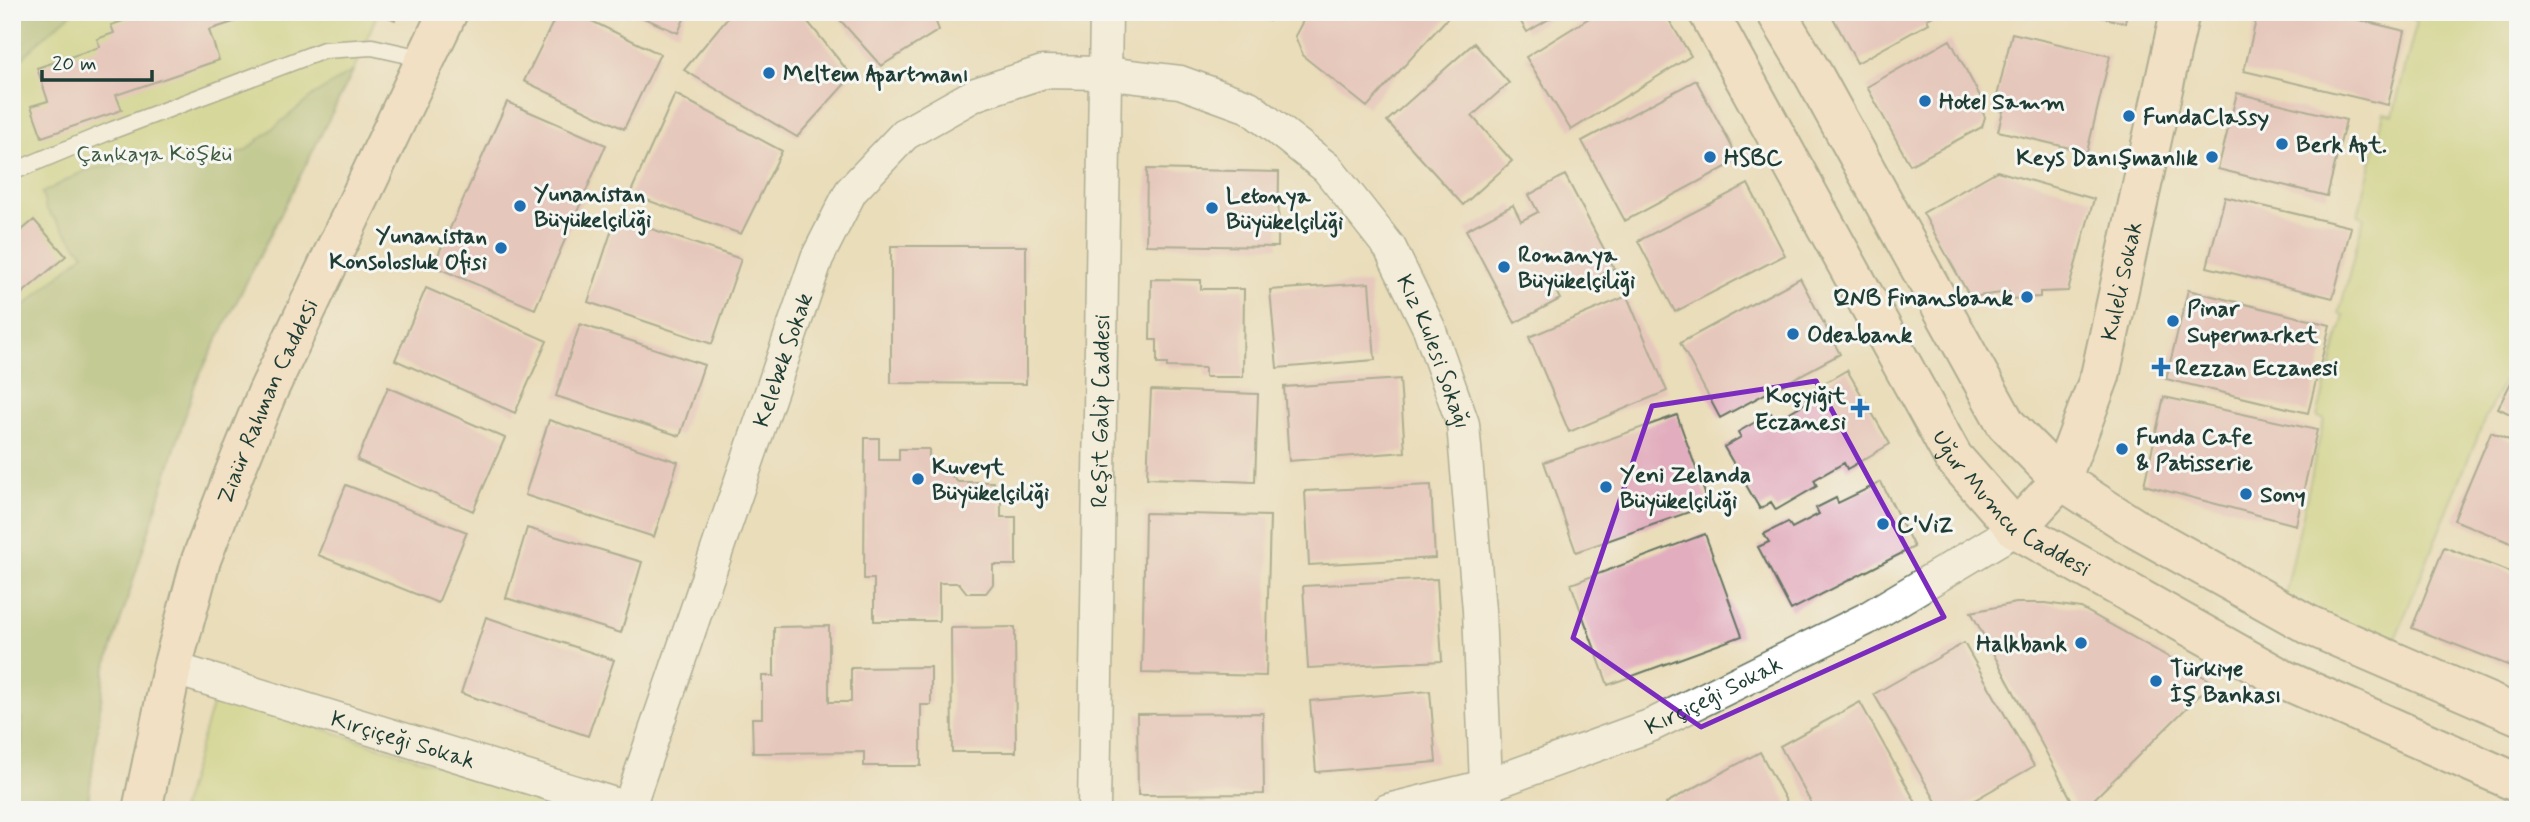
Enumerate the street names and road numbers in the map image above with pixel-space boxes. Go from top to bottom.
street label: Kuleli Sokak [2095,219,2151,344]
street label: Kız Kulesi Sokağı [1388,270,1476,430]
street label: Kelebek Sokak [747,289,821,431]
street label: Ziaür Rahman Caddesi [211,294,327,509]
street label: Reşit Galip Caddesi [1086,314,1118,508]
street label: Uğur Mumcu Caddesi [1924,425,2095,585]
street label: Kırçiçeği Sokak [1641,650,1788,743]
street label: Kırçiçeği Sokak [327,705,478,777]

